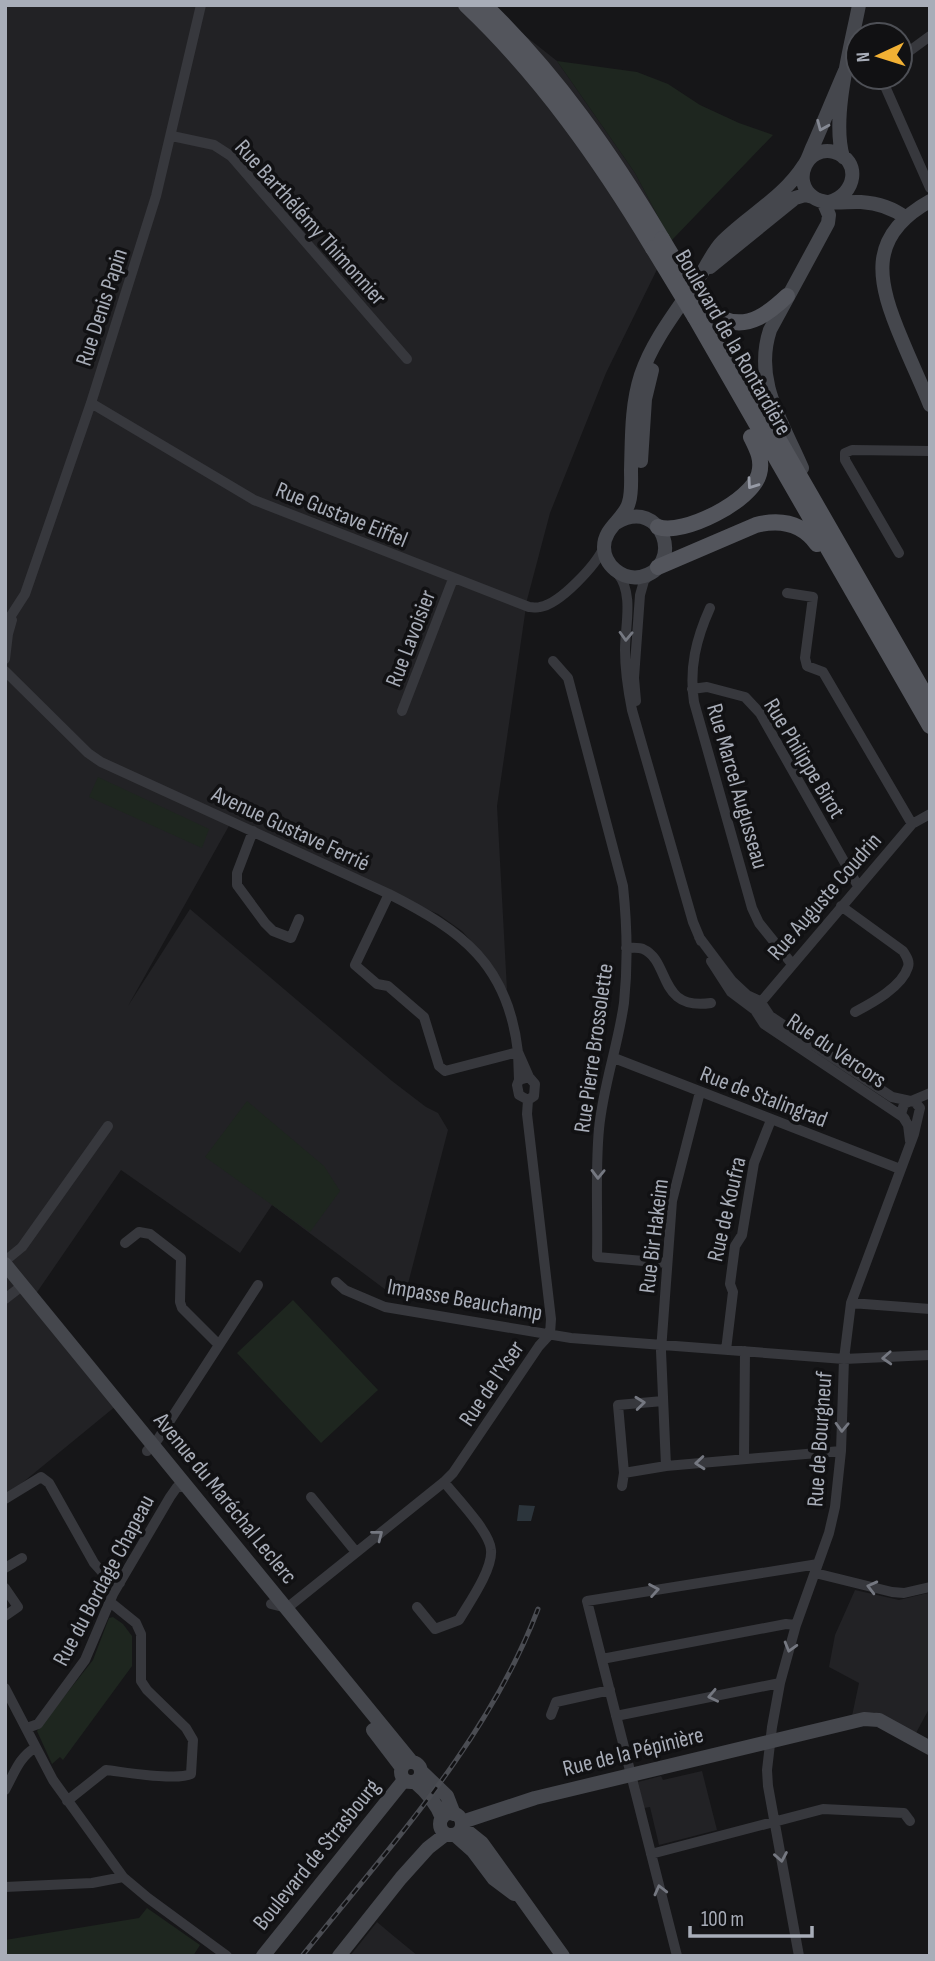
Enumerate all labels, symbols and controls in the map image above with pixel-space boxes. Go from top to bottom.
north arrow [844,21,914,91]
text: N [852,51,875,63]
one-way arrow [816,119,830,131]
street label: Rue Barthélémy Thimonnier [228,134,392,312]
street label: Rue Denis Papin [70,245,134,369]
street label: Boulevard de la Rontardière [669,245,798,440]
street label: Rue Gustave Eiffel [272,476,412,554]
one-way arrow [748,476,760,489]
street label: Rue Lavoisier [380,586,442,691]
one-way arrow [618,631,633,642]
street label: Rue Philippe Birot [757,693,851,824]
street label: Rue Marcel Augusseau [700,701,774,872]
street label: Avenue Gustave Ferrié [206,780,374,878]
street label: Rue Auguste Coudrin [762,827,888,966]
street label: Rue Pierre Brossolette [568,962,620,1134]
street label: Rue du Vercors [781,1007,892,1094]
street label: Rue de Stalingrad [696,1060,831,1134]
street label: Rue de Koufra [701,1154,753,1264]
one-way arrow [590,1169,606,1179]
street label: Rue Bir Hakeim [633,1177,675,1295]
street label: Impasse Beauchamp [385,1273,545,1327]
street label: Rue de l’Yser [453,1335,531,1432]
one-way arrow [881,1350,892,1365]
street label: Rue de Bourgneuf [801,1370,839,1508]
one-way arrow [635,1396,646,1411]
street label: Avenue du Maréchal Leclerc [147,1407,303,1590]
one-way arrow [834,1422,849,1433]
one-way arrow [694,1455,705,1470]
street label: Rue du Bordage Chapeau [47,1490,161,1671]
one-way arrow [371,1530,383,1543]
one-way arrow [866,1581,878,1595]
one-way arrow [648,1583,660,1598]
one-way arrow [783,1641,798,1653]
one-way arrow [707,1688,719,1703]
street label: Rue de la Pépinière [560,1721,707,1783]
street label: Boulevard de Strasbourg [247,1773,386,1936]
one-way arrow [773,1851,788,1863]
one-way arrow [654,1884,668,1896]
scale bar [690,1895,813,1939]
text: 100 m [701,1907,744,1932]

